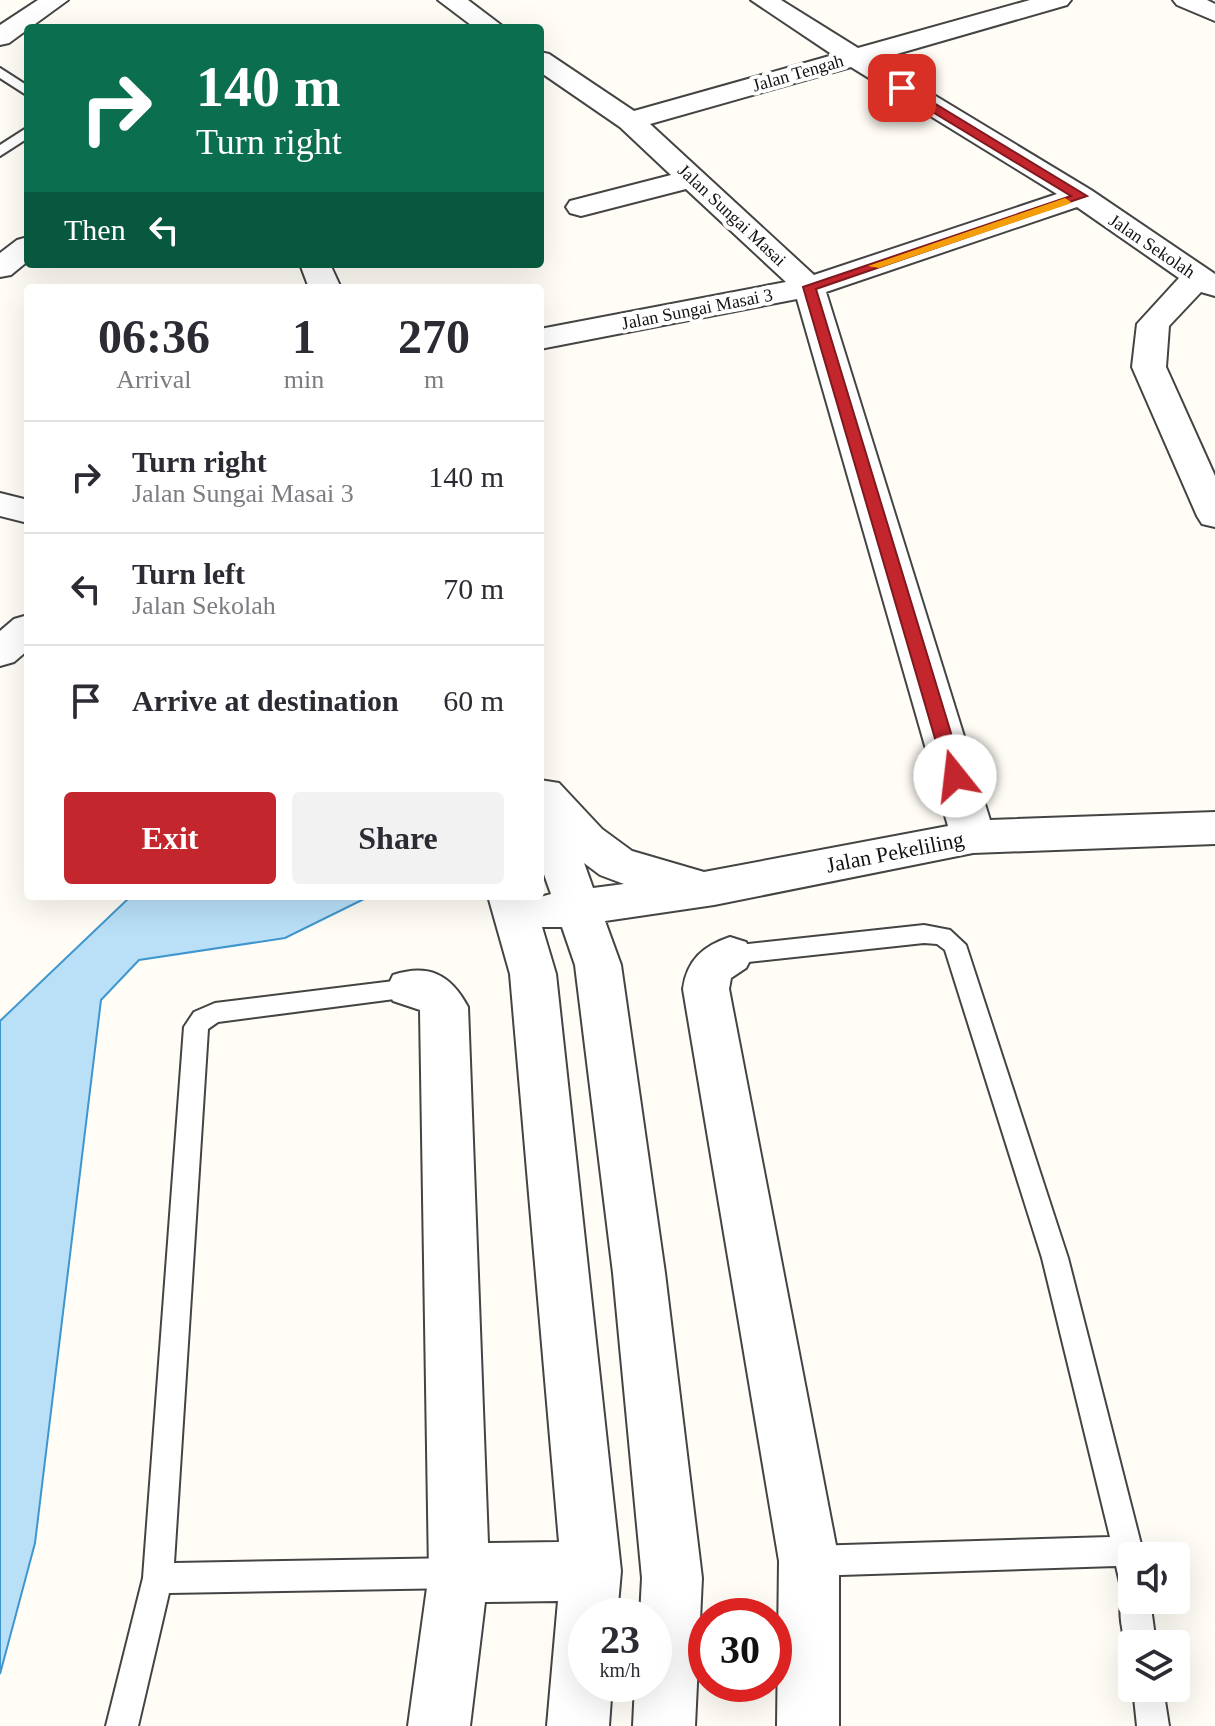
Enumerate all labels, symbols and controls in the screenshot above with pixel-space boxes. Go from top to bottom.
street label: Jalan Tengah [750,50,846,96]
pin [868,54,936,122]
icon: right [64,56,168,160]
text: 140 m [196,56,341,118]
icon: arrive [880,66,924,110]
text: Turn right [196,122,342,162]
street label: Jalan Sungai Masai [674,160,790,270]
icon: left [142,208,186,252]
street label: Jalan Sekolah [1105,210,1199,282]
text: Then [64,213,126,246]
street label: Jalan Sungai Masai 3 [620,285,774,333]
text: 06:36 [98,310,210,363]
text: 1 [292,310,316,363]
text: 270 [398,310,470,363]
text: Arrival [116,365,191,394]
text: min [284,365,324,394]
text: m [424,365,444,394]
text: Turn right [132,445,267,478]
icon: right [64,455,108,499]
text: 140 m [428,460,504,493]
text: Jalan Sungai Masai 3 [132,479,354,508]
text: Turn left [132,557,245,590]
icon: left [64,567,108,611]
text: 70 m [443,572,504,605]
text: Jalan Sekolah [132,591,276,620]
icon: arrive [64,679,108,723]
text: Arrive at destination [132,684,399,717]
text: 60 m [443,684,504,717]
position arrow [913,734,997,818]
button: Exit [64,792,276,884]
button: Share [292,792,504,884]
street label: Jalan Pekeliling [824,826,966,878]
map controls [1118,1542,1190,1702]
button: sound [1118,1542,1190,1614]
speed limit sign: 30 [688,1598,792,1702]
text: 23 [600,1617,640,1662]
button: layers [1118,1630,1190,1702]
text: km/h [599,1659,641,1681]

